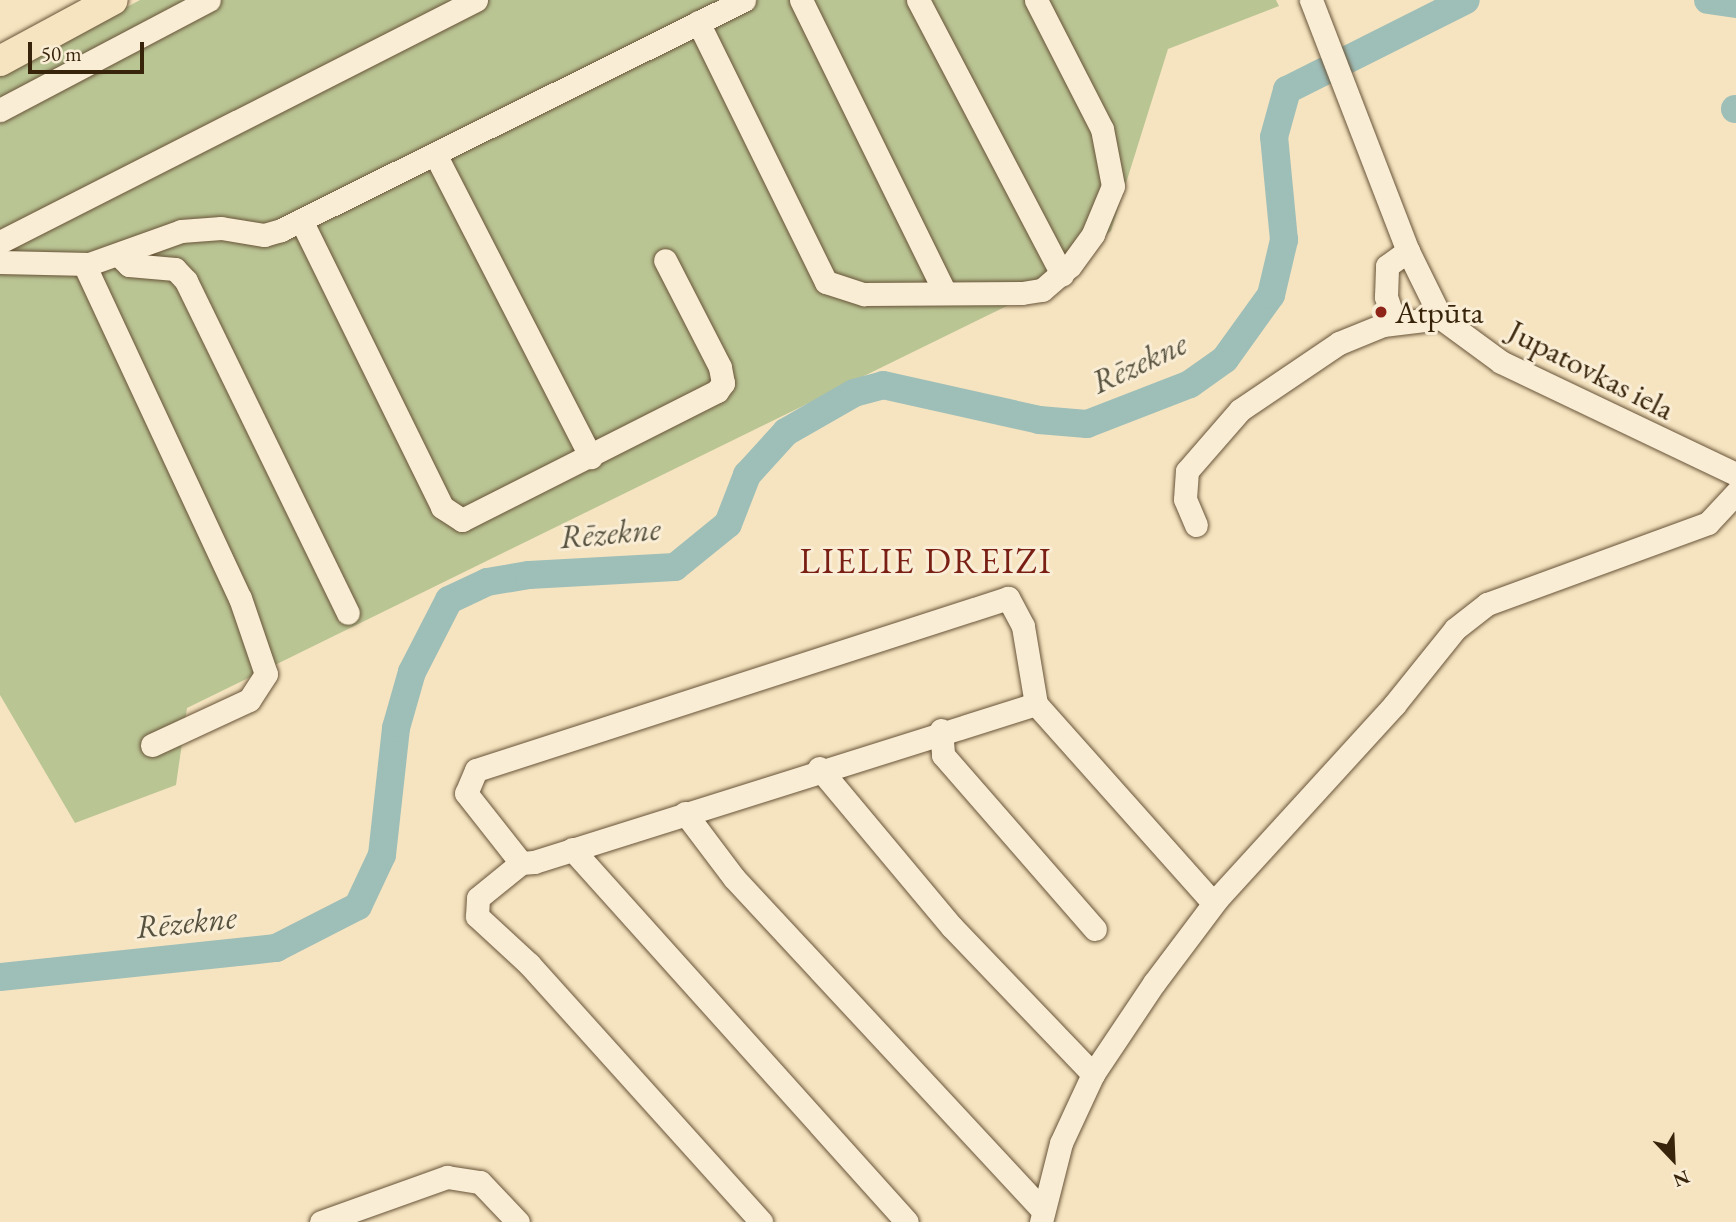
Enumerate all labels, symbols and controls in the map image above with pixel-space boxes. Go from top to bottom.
scale bar [32,28,147,72]
text: 50 m [41,40,82,67]
place label: Atpūta [1395,293,1483,331]
marker: Atpūta [1373,304,1389,320]
street label: Jupatovkas iela [1502,312,1680,428]
water label: Rēzekne [1085,324,1193,402]
water label: Rēzekne [558,509,662,557]
district label: LIELIE DREIZI [801,540,1051,582]
water label: Rēzekne [133,897,239,947]
north arrow [1638,1124,1708,1194]
text: N [1669,1164,1693,1193]

